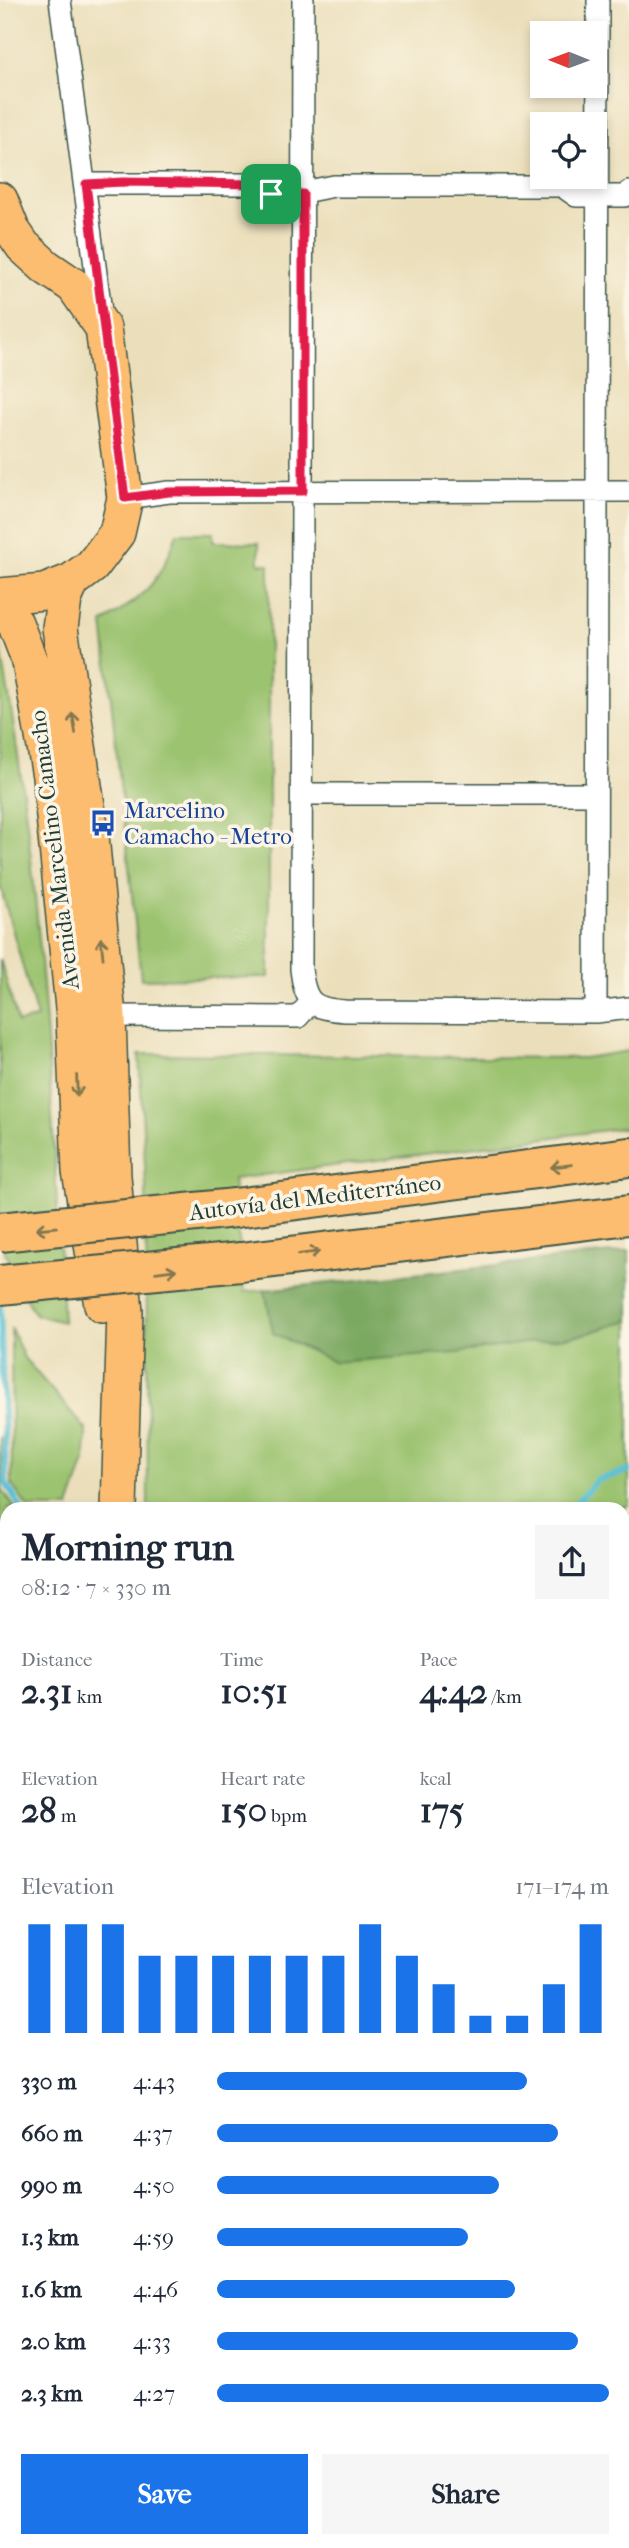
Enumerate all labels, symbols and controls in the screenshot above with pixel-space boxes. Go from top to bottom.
north arrow [530,21,607,98]
map controls [530,21,607,189]
button: locate [530,112,607,189]
pin [241,164,301,224]
icon: arrive [252,175,290,213]
street label: Avenida Marcelino Camacho [24,709,85,992]
one-way arrow [67,712,80,734]
place label: Marcelino Camacho - Metro [124,797,292,850]
bus stop icon: Marcelino Camacho - Metro [88,808,118,838]
one-way arrow [95,937,108,960]
one-way arrow [70,1074,83,1097]
one-way arrow [550,1159,573,1172]
street label: Autovía del Mediterráneo [187,1169,442,1226]
one-way arrow [35,1222,57,1235]
one-way arrow [297,1247,320,1260]
one-way arrow [154,1264,176,1277]
text: Morning run [21,1525,234,1570]
button: share [535,1525,609,1599]
text: 08:12 · 7 × 330 m [21,1574,171,1601]
text: Distance [21,1649,92,1671]
text: Time [220,1649,264,1671]
text: Pace [420,1649,458,1671]
text: 2.31 [21,1671,73,1712]
text: 10:51 [220,1671,288,1712]
text: 4:42 [420,1671,487,1712]
text: km [73,1686,102,1708]
text: /km [487,1686,522,1708]
text: Elevation [21,1768,98,1790]
text: Heart rate [220,1768,305,1790]
text: kcal [420,1768,452,1790]
text: 28 [21,1790,57,1831]
text: 150 [220,1790,267,1831]
text: 175 [420,1790,464,1831]
text: m [57,1805,76,1827]
text: bpm [267,1805,307,1827]
text: Elevation [21,1873,114,1900]
text: 171–174 m [515,1873,609,1900]
text: 330 m [21,2068,77,2095]
text: 4:43 [133,2068,175,2095]
text: 660 m [21,2120,83,2147]
text: 4:37 [133,2120,173,2147]
text: 990 m [21,2172,82,2199]
text: 4:50 [133,2172,175,2199]
text: 1.3 km [21,2224,79,2251]
text: 4:59 [133,2224,174,2251]
text: 1.6 km [21,2276,82,2303]
text: 4:46 [133,2276,178,2303]
text: 2.0 km [21,2328,86,2355]
text: 4:33 [133,2328,171,2355]
text: 2.3 km [21,2380,83,2407]
text: 4:27 [133,2380,175,2407]
button: Save [21,2454,308,2534]
button: Share [322,2454,609,2534]

